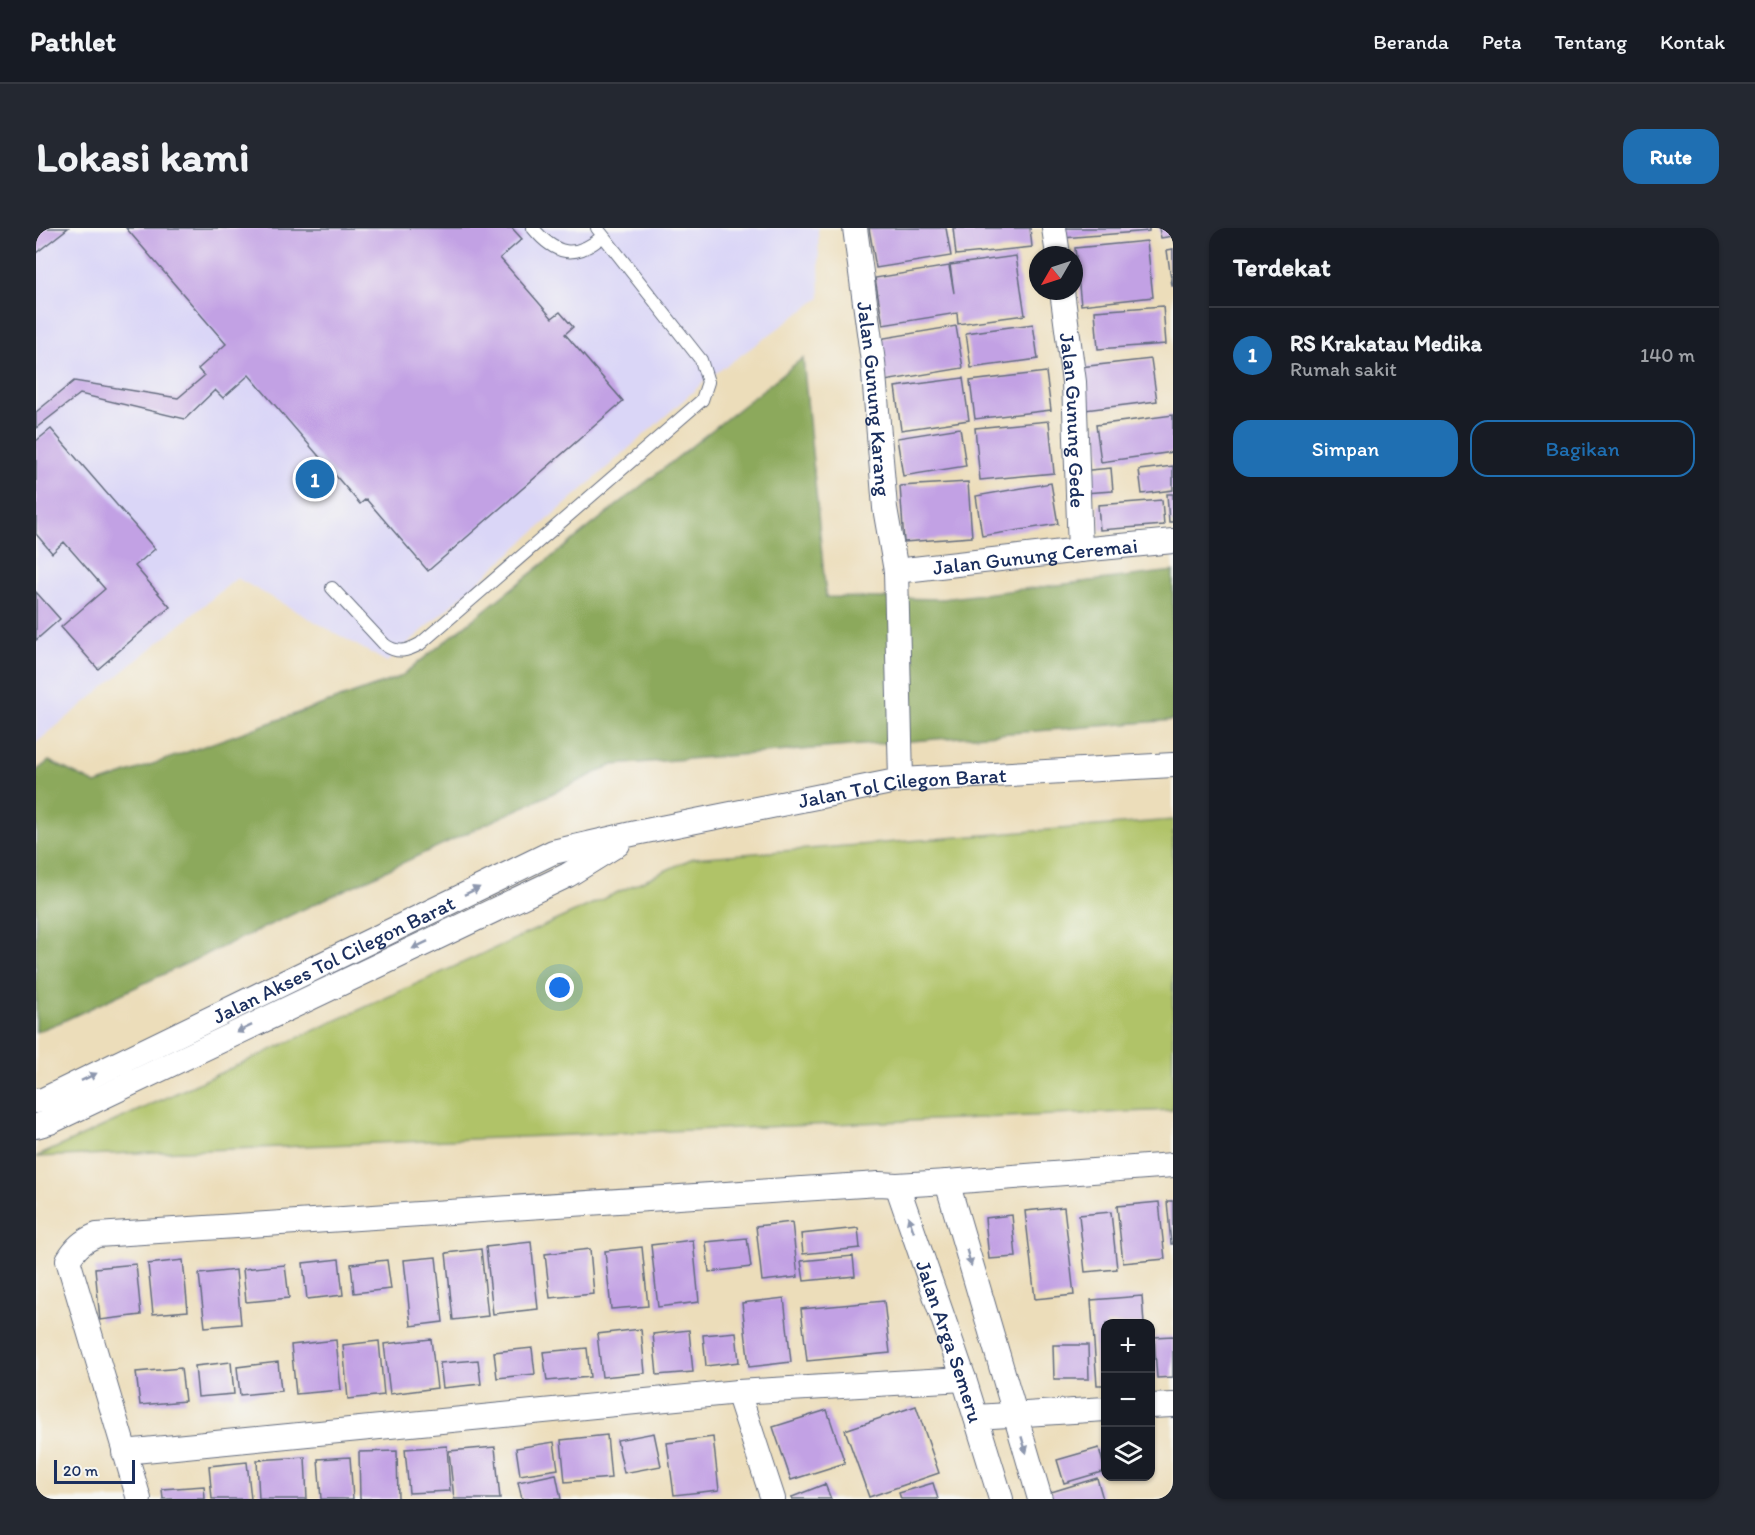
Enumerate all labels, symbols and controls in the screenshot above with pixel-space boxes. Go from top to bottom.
text: Pathlet [30,24,116,58]
text: Beranda [1373,29,1449,54]
text: Peta [1482,29,1522,54]
text: Tentang [1555,29,1627,54]
text: Kontak [1660,29,1725,54]
button: Rute [1623,129,1719,184]
text: Lokasi kami [36,131,250,182]
north arrow [1029,246,1083,300]
text: Terdekat [1233,251,1331,283]
street label: Jalan Gunung Karang [852,300,897,497]
text: RS Krakatau Medika [1290,330,1482,357]
street label: Jalan Gunung Gede [1055,331,1091,509]
text: 1 [1248,343,1257,367]
text: 140 m [1640,343,1695,367]
text: Rumah sakit [1290,357,1397,381]
button: Simpan [1233,420,1458,477]
button: Bagikan [1470,420,1695,477]
pin: 1 [296,456,334,502]
street label: Jalan Gunung Ceremai [931,532,1139,579]
street label: Jalan Tol Cilegon Barat [796,762,1007,813]
one-way arrow [464,887,481,896]
street label: Jalan Akses Tol Cilegon Barat [208,889,459,1028]
one-way arrow [412,941,429,950]
your location [545,973,574,1002]
one-way arrow [236,1025,253,1034]
one-way arrow [81,1073,98,1082]
one-way arrow [905,1215,915,1233]
one-way arrow [965,1249,974,1267]
street label: Jalan Arga Semeru [911,1257,989,1426]
map controls [1101,1319,1155,1481]
button: + [1101,1319,1155,1373]
button: − [1101,1373,1155,1427]
button: layers [1101,1427,1155,1481]
one-way arrow [1020,1436,1029,1454]
scale bar [54,1457,135,1484]
text: 20 m [63,1461,98,1480]

